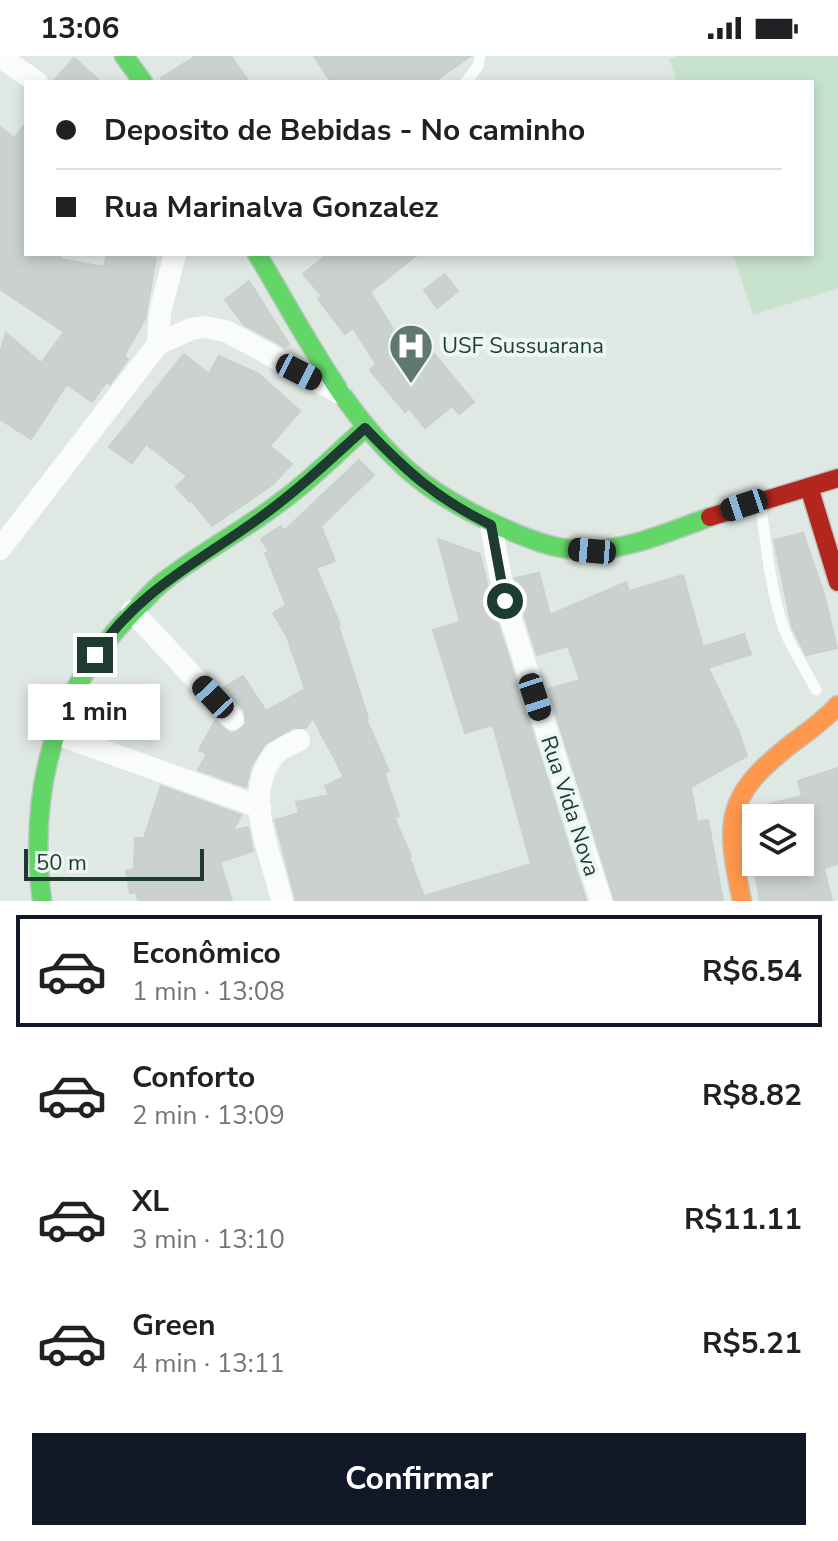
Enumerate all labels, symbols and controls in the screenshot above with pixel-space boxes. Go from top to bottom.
text: 13:06 [40,8,119,49]
text: Deposito de Bebidas - No caminho [104,110,585,151]
text: Rua Marinalva Gonzalez [104,187,439,228]
hospital icon: USF Sussuarana [387,322,435,385]
place label: USF Sussuarana [442,331,604,361]
car [272,350,326,394]
car [717,486,771,524]
car [567,537,617,565]
route start [487,583,523,619]
route end [77,637,113,673]
car [516,670,554,724]
car [188,671,238,723]
callout: 1 min [29,683,161,739]
text: 1 min [60,694,128,729]
street label: Rua Vida Nova [533,732,607,880]
map controls [742,804,814,876]
button: layers [742,804,814,876]
scale bar [24,845,204,881]
text: 50 m [36,848,87,878]
text: Econômico [132,933,281,974]
icon: car [36,935,108,1007]
text: R$6.54 [702,951,802,992]
text: 1 min · 13:08 [132,974,285,1009]
text: Conforto [132,1057,255,1098]
icon: car [36,1059,108,1131]
text: R$8.82 [702,1075,802,1116]
text: 2 min · 13:09 [132,1098,285,1133]
text: XL [132,1181,169,1222]
icon: car [36,1183,108,1255]
text: R$11.11 [684,1199,802,1240]
text: 3 min · 13:10 [132,1222,285,1257]
text: Green [132,1305,216,1346]
icon: car [36,1307,108,1379]
text: R$5.21 [702,1323,802,1364]
text: 4 min · 13:11 [132,1346,285,1381]
button: Confirmar [32,1433,806,1525]

